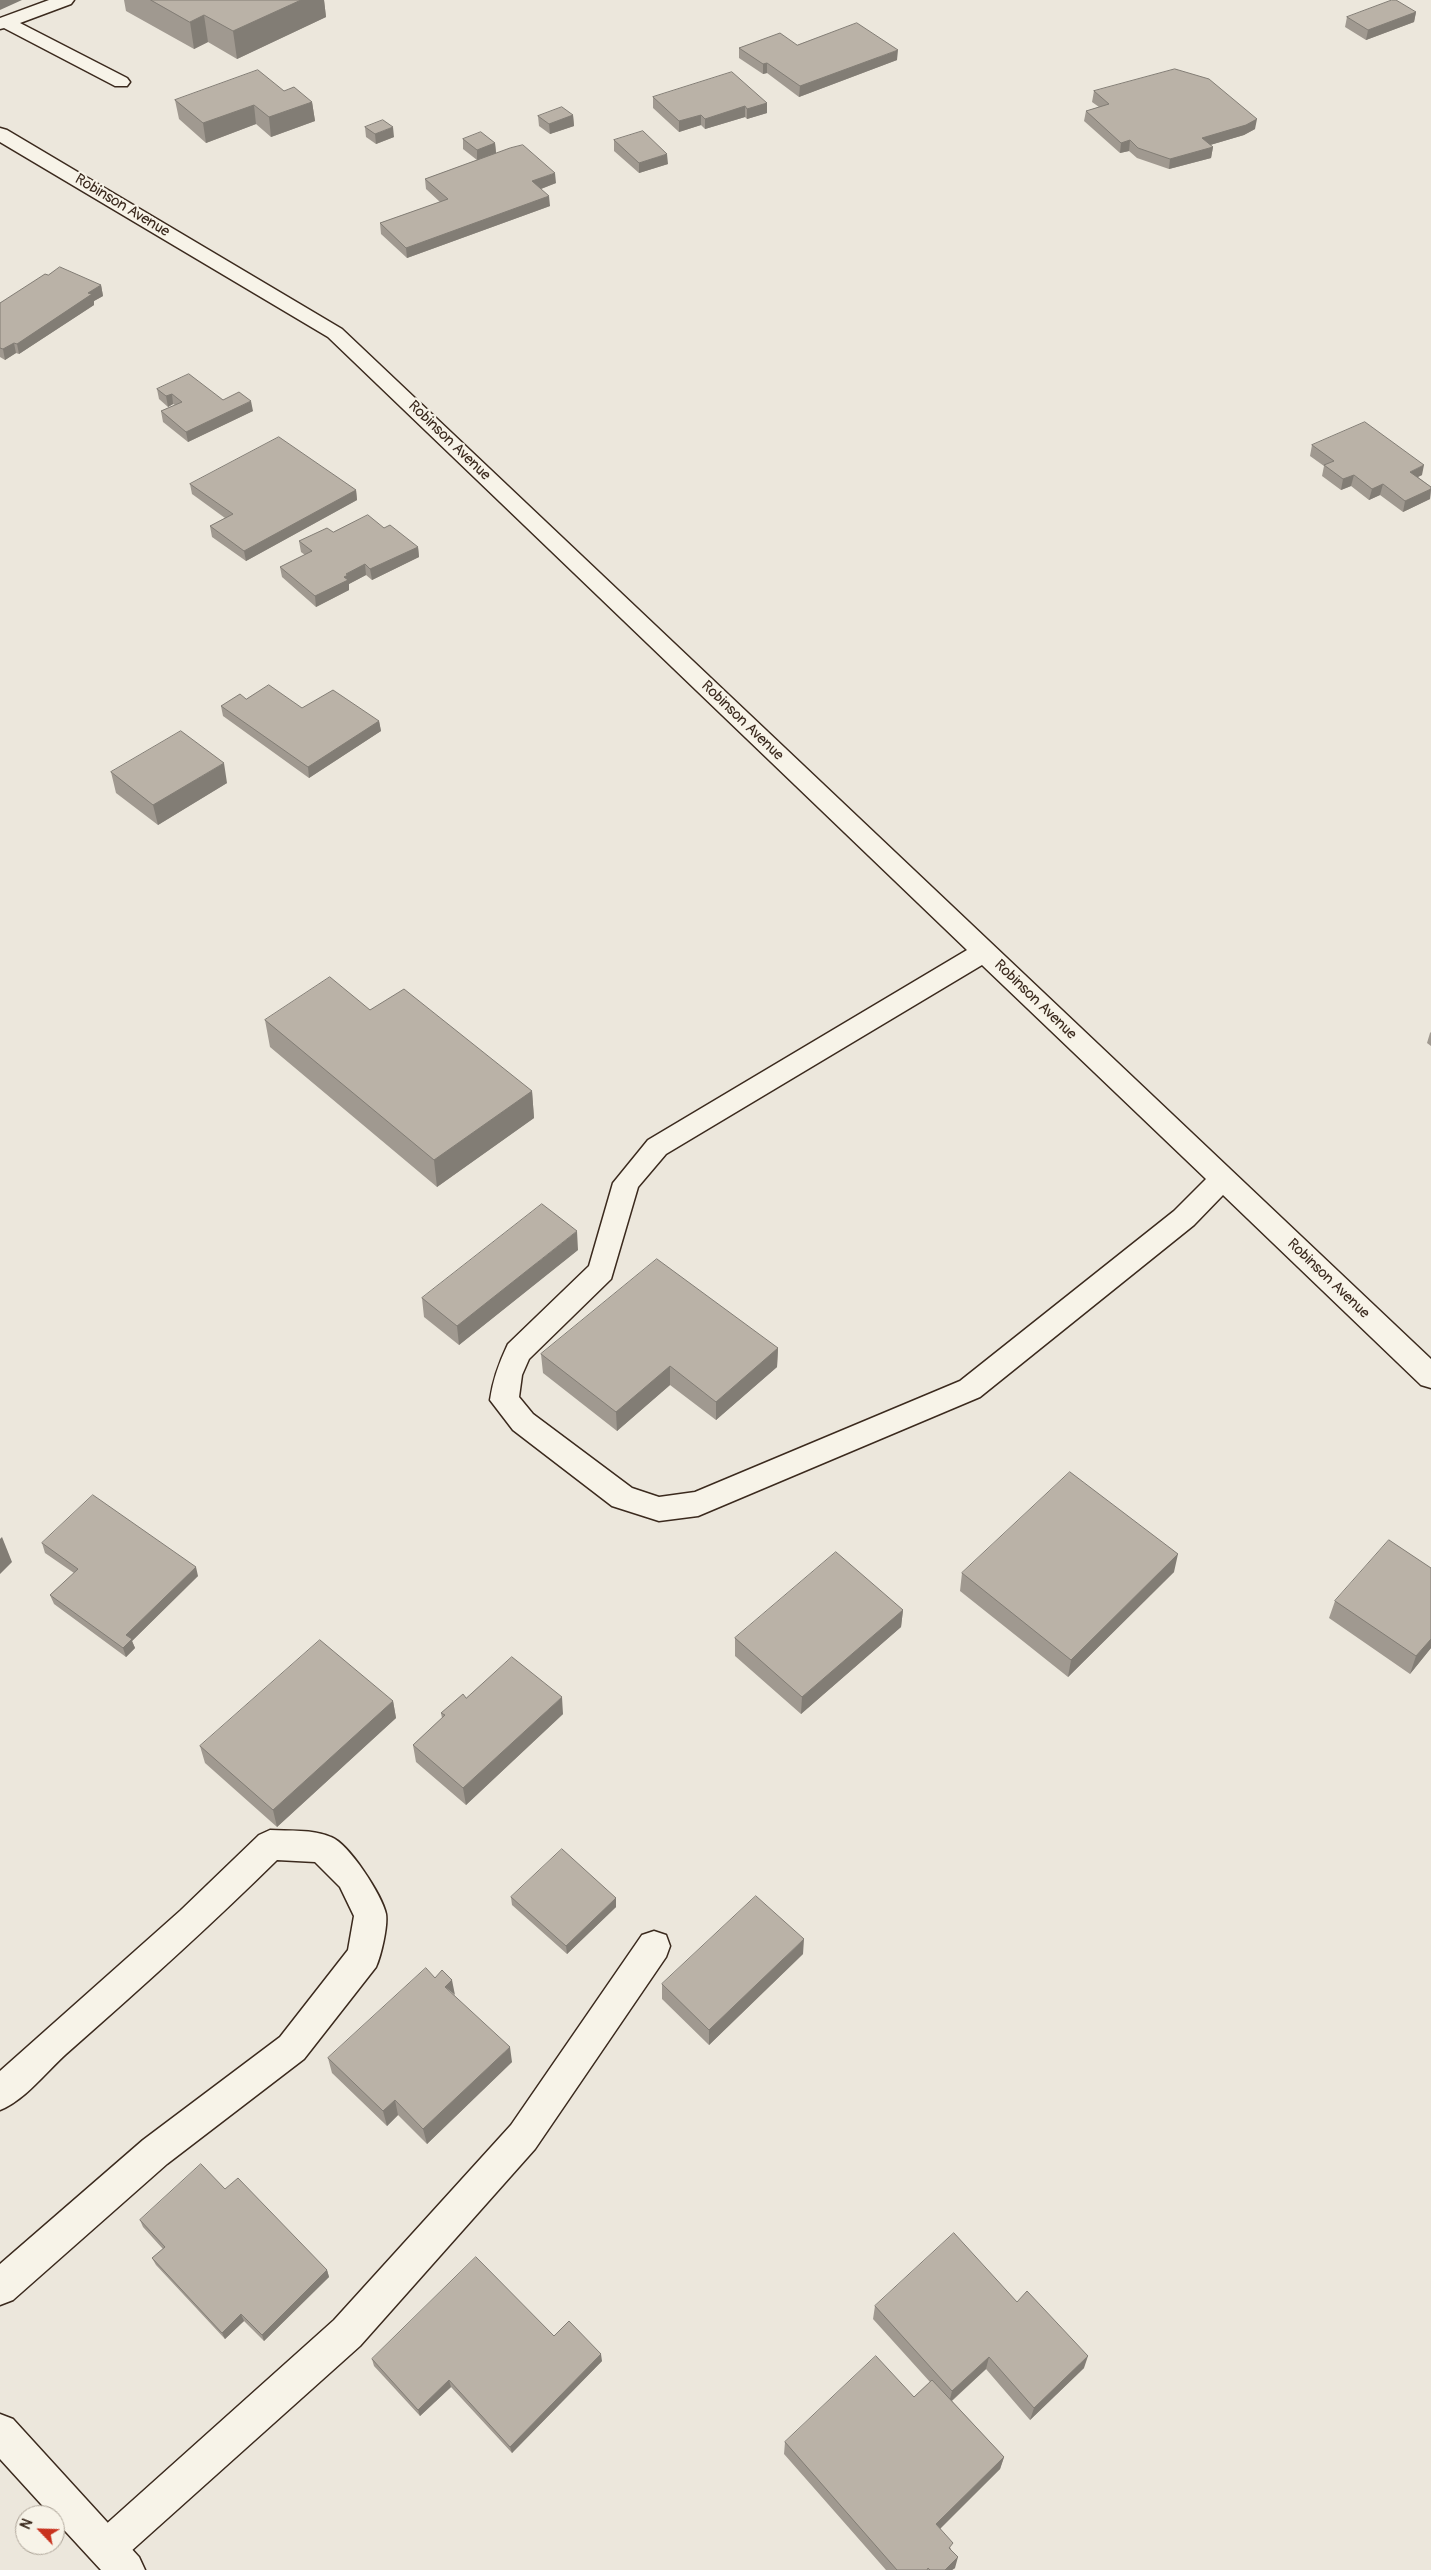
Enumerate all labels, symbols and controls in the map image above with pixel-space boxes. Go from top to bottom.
street label: Robinson Avenue [71,171,173,241]
street label: Robinson Avenue [404,397,494,485]
street label: Robinson Avenue [697,677,787,765]
street label: Robinson Avenue [990,956,1080,1044]
street label: Robinson Avenue [1283,1235,1373,1323]
north arrow [15,2505,65,2555]
text: N [17,2516,36,2532]

